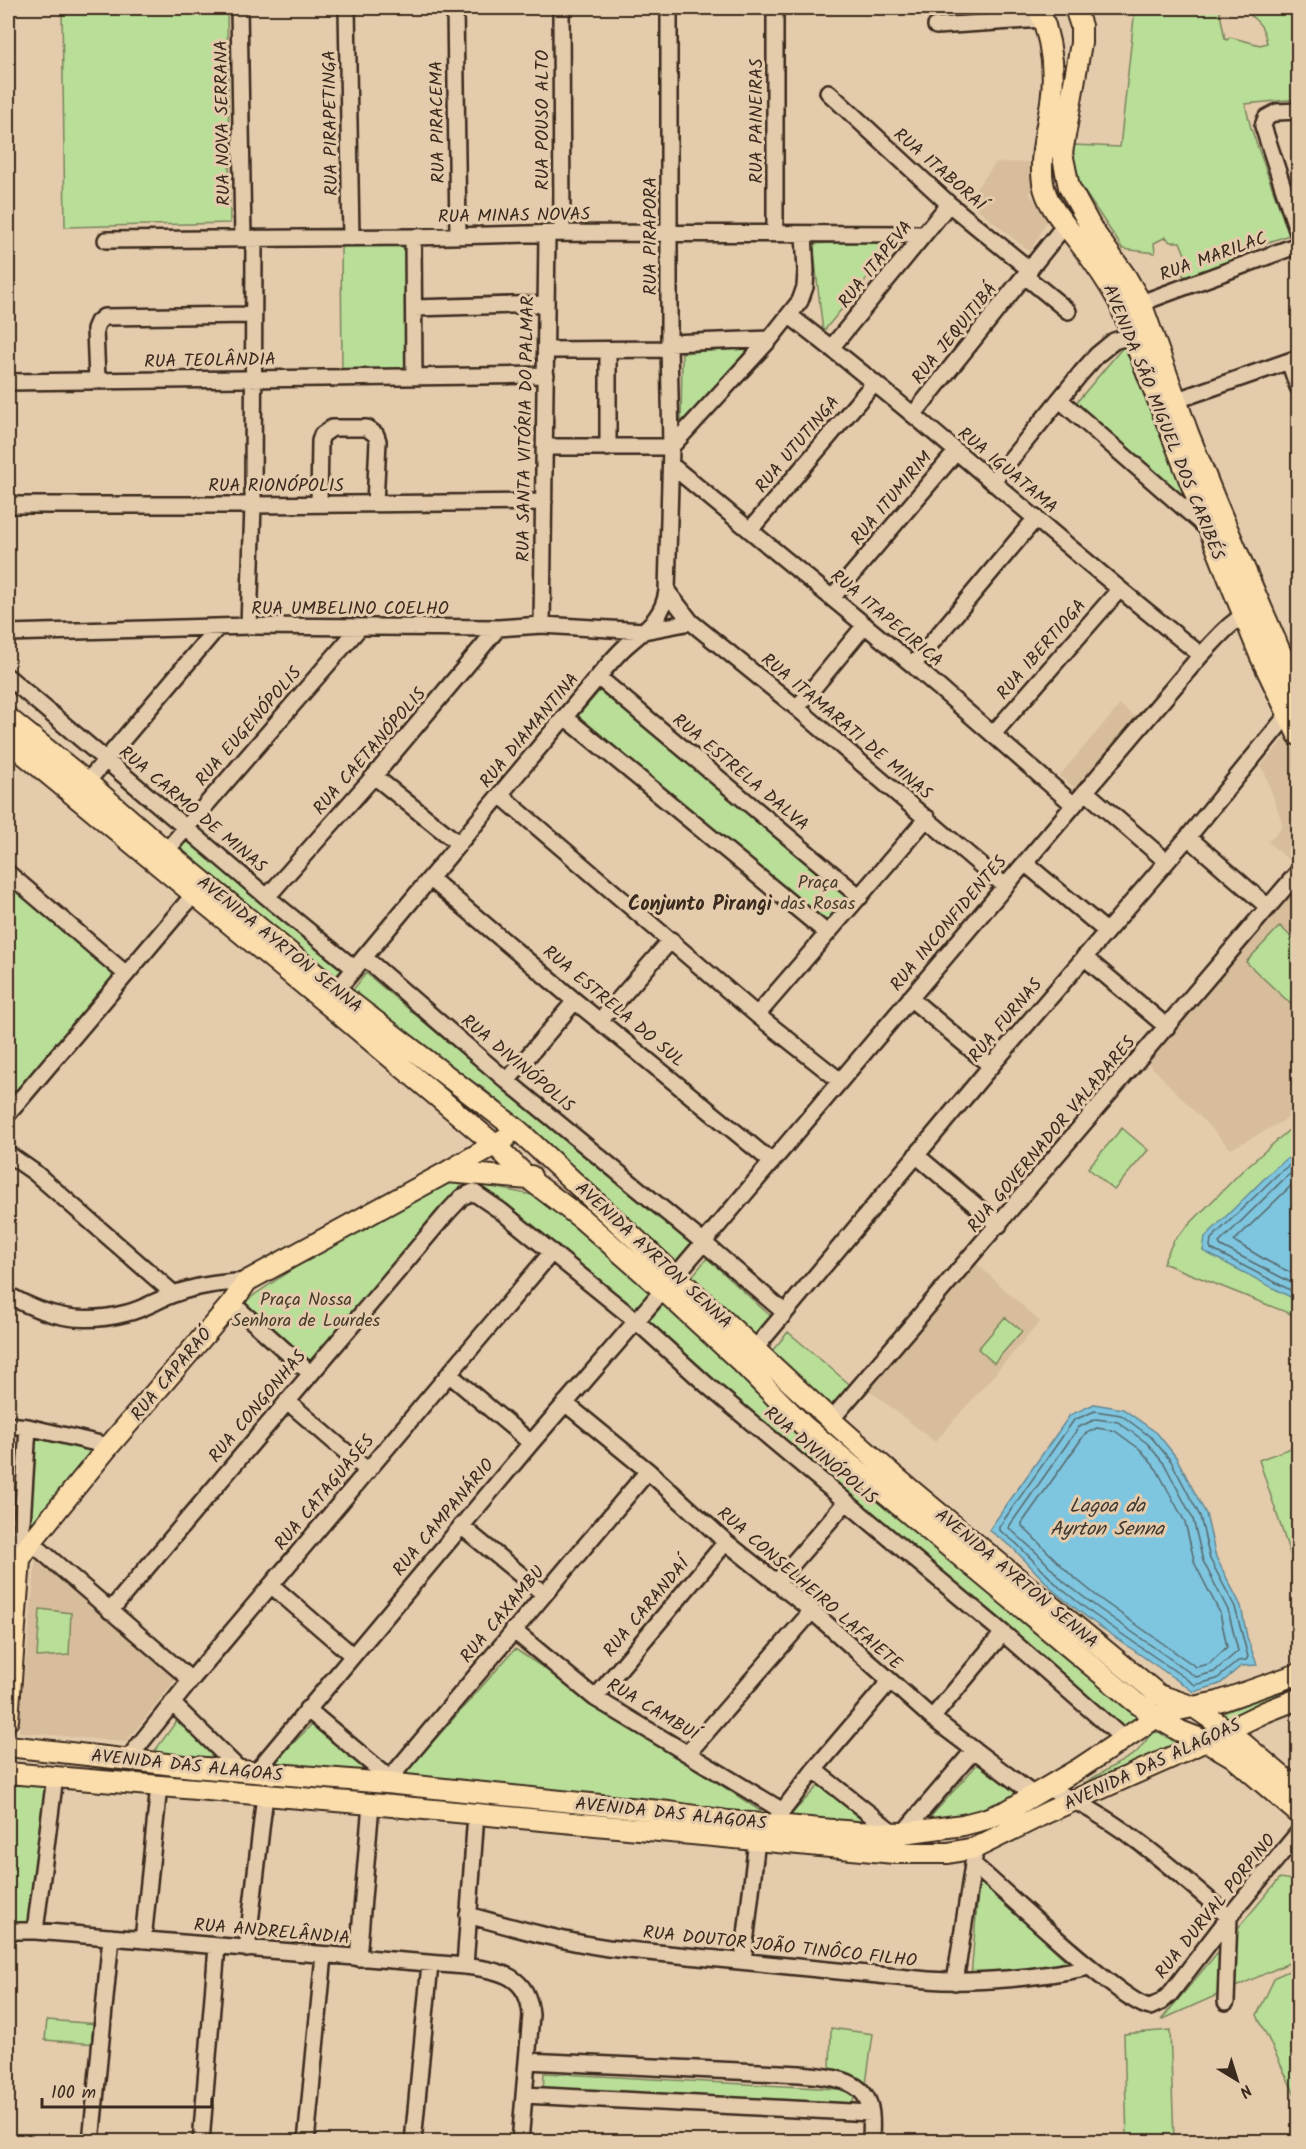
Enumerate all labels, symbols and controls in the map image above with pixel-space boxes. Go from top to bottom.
street label: RUA NOVA SERRANA [208,40,239,206]
street label: RUA PIRAPETINGA [316,50,347,196]
street label: RUA POUSO ALTO [529,50,558,190]
street label: RUA PAINEIRAS [743,58,772,184]
street label: RUA PIRACEMA [423,60,454,184]
street label: RUA ITABORAÍ [886,121,994,220]
street label: RUA PIRAPORA [637,177,666,295]
street label: RUA MINAS NOVAS [438,201,591,232]
street label: RUA ITAPEVA [831,214,921,315]
street label: RUA MARILAC [1156,225,1271,290]
street label: RUA JEQUITIBÁ [905,277,1005,391]
street label: AVENIDA SÃO MIGUEL DOS CARIBÉS [1094,280,1232,565]
street label: RUA SANTA VITÓRIA DO PALMAR [510,296,543,562]
street label: RUA TEOLÂNDIA [144,346,276,377]
street label: RUA UTUTINGA [748,390,848,500]
street label: RUA IGUATAMA [950,420,1064,522]
street label: RUA ITUMIRIM [844,445,941,553]
street label: RUA RIONÓPOLIS [208,472,344,501]
street label: RUA ITAPECIRICA [823,563,949,675]
street label: RUA IBERTIOGA [990,593,1094,707]
street label: RUA UMBELINO COELHO [251,595,449,624]
street label: RUA ITAMARATI DE MINAS [754,646,939,808]
street label: RUA EUGENÓPOLIS [189,660,310,794]
street label: RUA DIAMANTINA [473,667,587,795]
street label: RUA CAETANÓPOLIS [306,681,434,822]
street label: RUA ESTRELA DALVA [665,707,815,839]
street label: RUA CARMO DE MINAS [111,739,273,881]
street label: RUA INCONFIDENTES [883,849,1015,998]
street label: AVENIDA AYRTON SENNA [190,869,368,1021]
park label: Praça das Rosas [781,869,856,919]
district label: Conjunto Pirangi [628,889,773,921]
street label: RUA ESTRELA DO SUL [535,939,691,1076]
street label: RUA FURNAS [962,972,1051,1070]
street label: RUA DIVINÓPOLIS [454,1008,581,1121]
street label: RUA GOVERNADOR VALADARES [961,1030,1144,1240]
street label: AVENIDA AYRTON SENNA [568,1175,738,1337]
park label: Praça Nossa Senhora de Lourdes [232,1286,380,1336]
street label: RUA CAPARAÓ [124,1321,221,1428]
street label: RUA CONGONHAS [202,1344,315,1470]
street label: RUA DIVINÓPOLIS [757,1400,884,1513]
street label: RUA CATAGUASES [268,1428,383,1557]
street label: RUA CAMPANÁRIO [386,1453,502,1583]
water label: Lagoa da Ayrton Senna [1050,1491,1166,1546]
street label: RUA CONSELHEIRO LAFAIETE [710,1500,909,1678]
street label: AVENIDA AYRTON SENNA [928,1502,1104,1656]
street label: RUA CARANDAÍ [597,1550,699,1664]
street label: RUA CAXAMBU [454,1560,553,1670]
street label: RUA CAMBUÍ [601,1671,706,1751]
street label: AVENIDA DAS ALAGOAS [1059,1711,1246,1819]
street label: AVENIDA DAS ALAGOAS [90,1742,284,1791]
street label: AVENIDA DAS ALAGOAS [574,1790,768,1839]
street label: RUA DURVAL PORPINO [1148,1828,1284,1986]
street label: RUA ANDRELÂNDIA [193,1911,351,1954]
street label: RUA DOUTOR JOÃO TINÔCO FILHO [641,1919,918,1976]
north arrow [1207,2050,1267,2110]
scale bar [42,2071,212,2109]
text: N [1234,2078,1257,2104]
text: 100 m [51,2079,96,2108]

